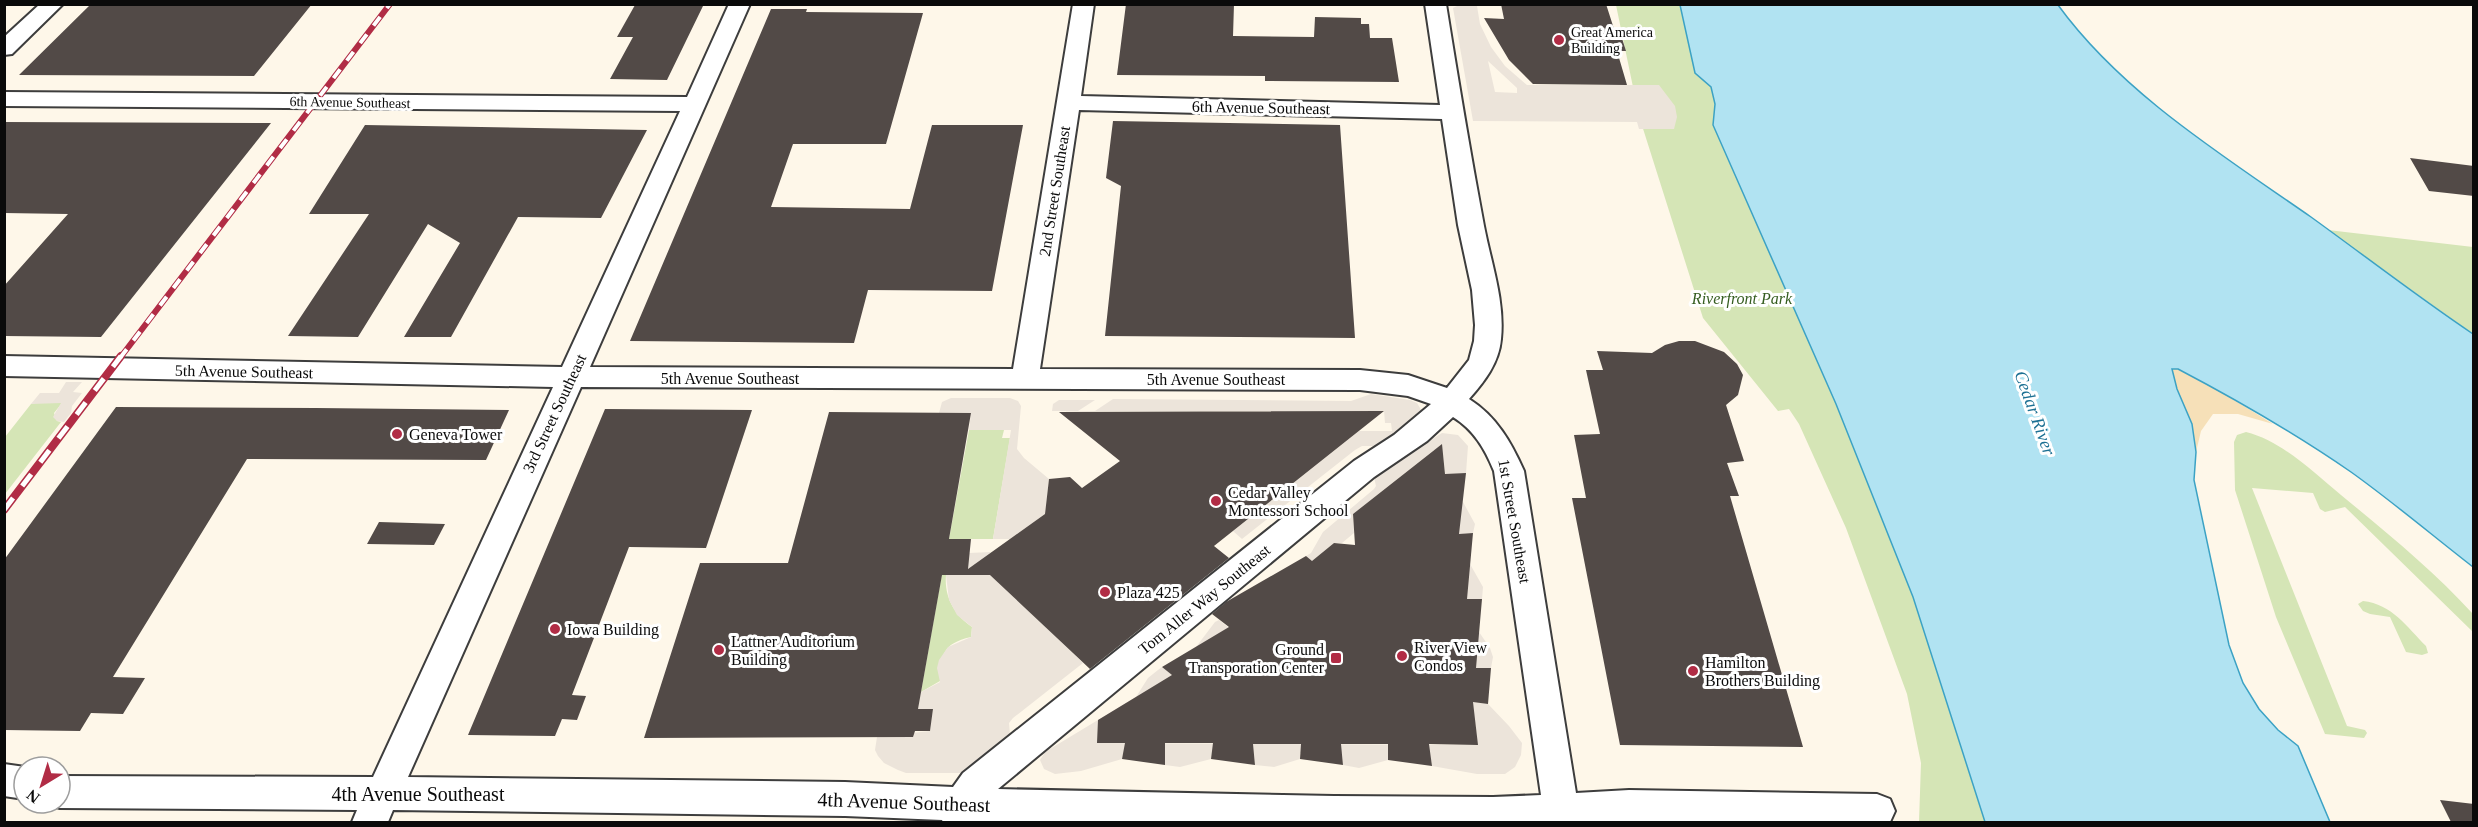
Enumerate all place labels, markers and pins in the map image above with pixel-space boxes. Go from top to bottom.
place label: Great America Building [1571,25,1654,56]
marker: Great America Building [1552,33,1566,47]
place label: Geneva Tower [409,426,503,443]
marker: Geneva Tower [390,427,404,441]
place label: Cedar Valley Montessori School [1228,484,1349,519]
marker: Cedar Valley Montessori School [1209,494,1223,508]
place label: Plaza 425 [1117,584,1180,601]
marker: Plaza 425 [1098,585,1112,599]
place label: Iowa Building [567,621,659,639]
marker: Iowa Building [548,622,562,636]
place label: Lattner Auditorium Building [731,633,856,669]
place label: River View Condos [1414,639,1487,674]
place label: Ground Transporation Center [1188,641,1325,677]
marker: Lattner Auditorium Building [712,643,726,657]
marker: River View Condos [1395,649,1409,663]
marker: Ground Transporation Center [1329,651,1343,665]
place label: Hamilton Brothers Building [1705,654,1820,690]
marker: Hamilton Brothers Building [1686,664,1700,678]

